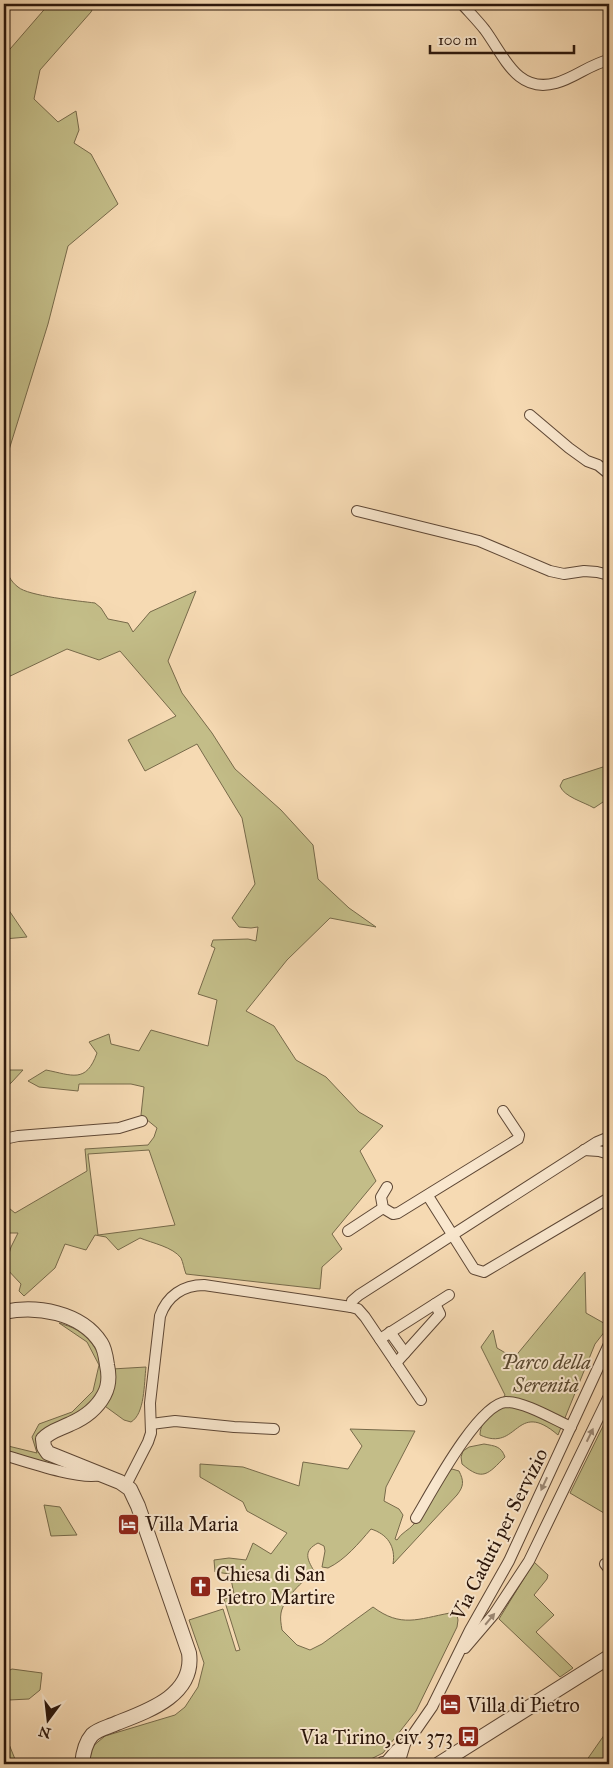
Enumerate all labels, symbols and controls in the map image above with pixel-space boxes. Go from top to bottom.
scale bar [430,22,574,54]
text: 100 m [438,31,478,49]
park label: Parco della Serenità [501,1350,591,1397]
one-way arrow [586,1428,594,1443]
street label: Via Caduti per Servizio [445,1444,553,1625]
one-way arrow [540,1477,548,1491]
hotel icon: Villa Maria [117,1512,141,1536]
place label: Villa Maria [144,1512,239,1536]
place label: Chiesa di San Pietro Martire [216,1562,335,1609]
church icon: Chiesa di San Pietro Martire [188,1574,212,1598]
one-way arrow [484,1613,495,1626]
hotel icon: Villa di Pietro [439,1693,463,1717]
place label: Villa di Pietro [466,1693,580,1717]
north arrow [22,1696,72,1746]
text: N [37,1722,53,1742]
place label: Via Tirino, civ. 373 [299,1725,453,1749]
bus stop icon: Via Tirino, civ. 373 [457,1725,481,1749]

